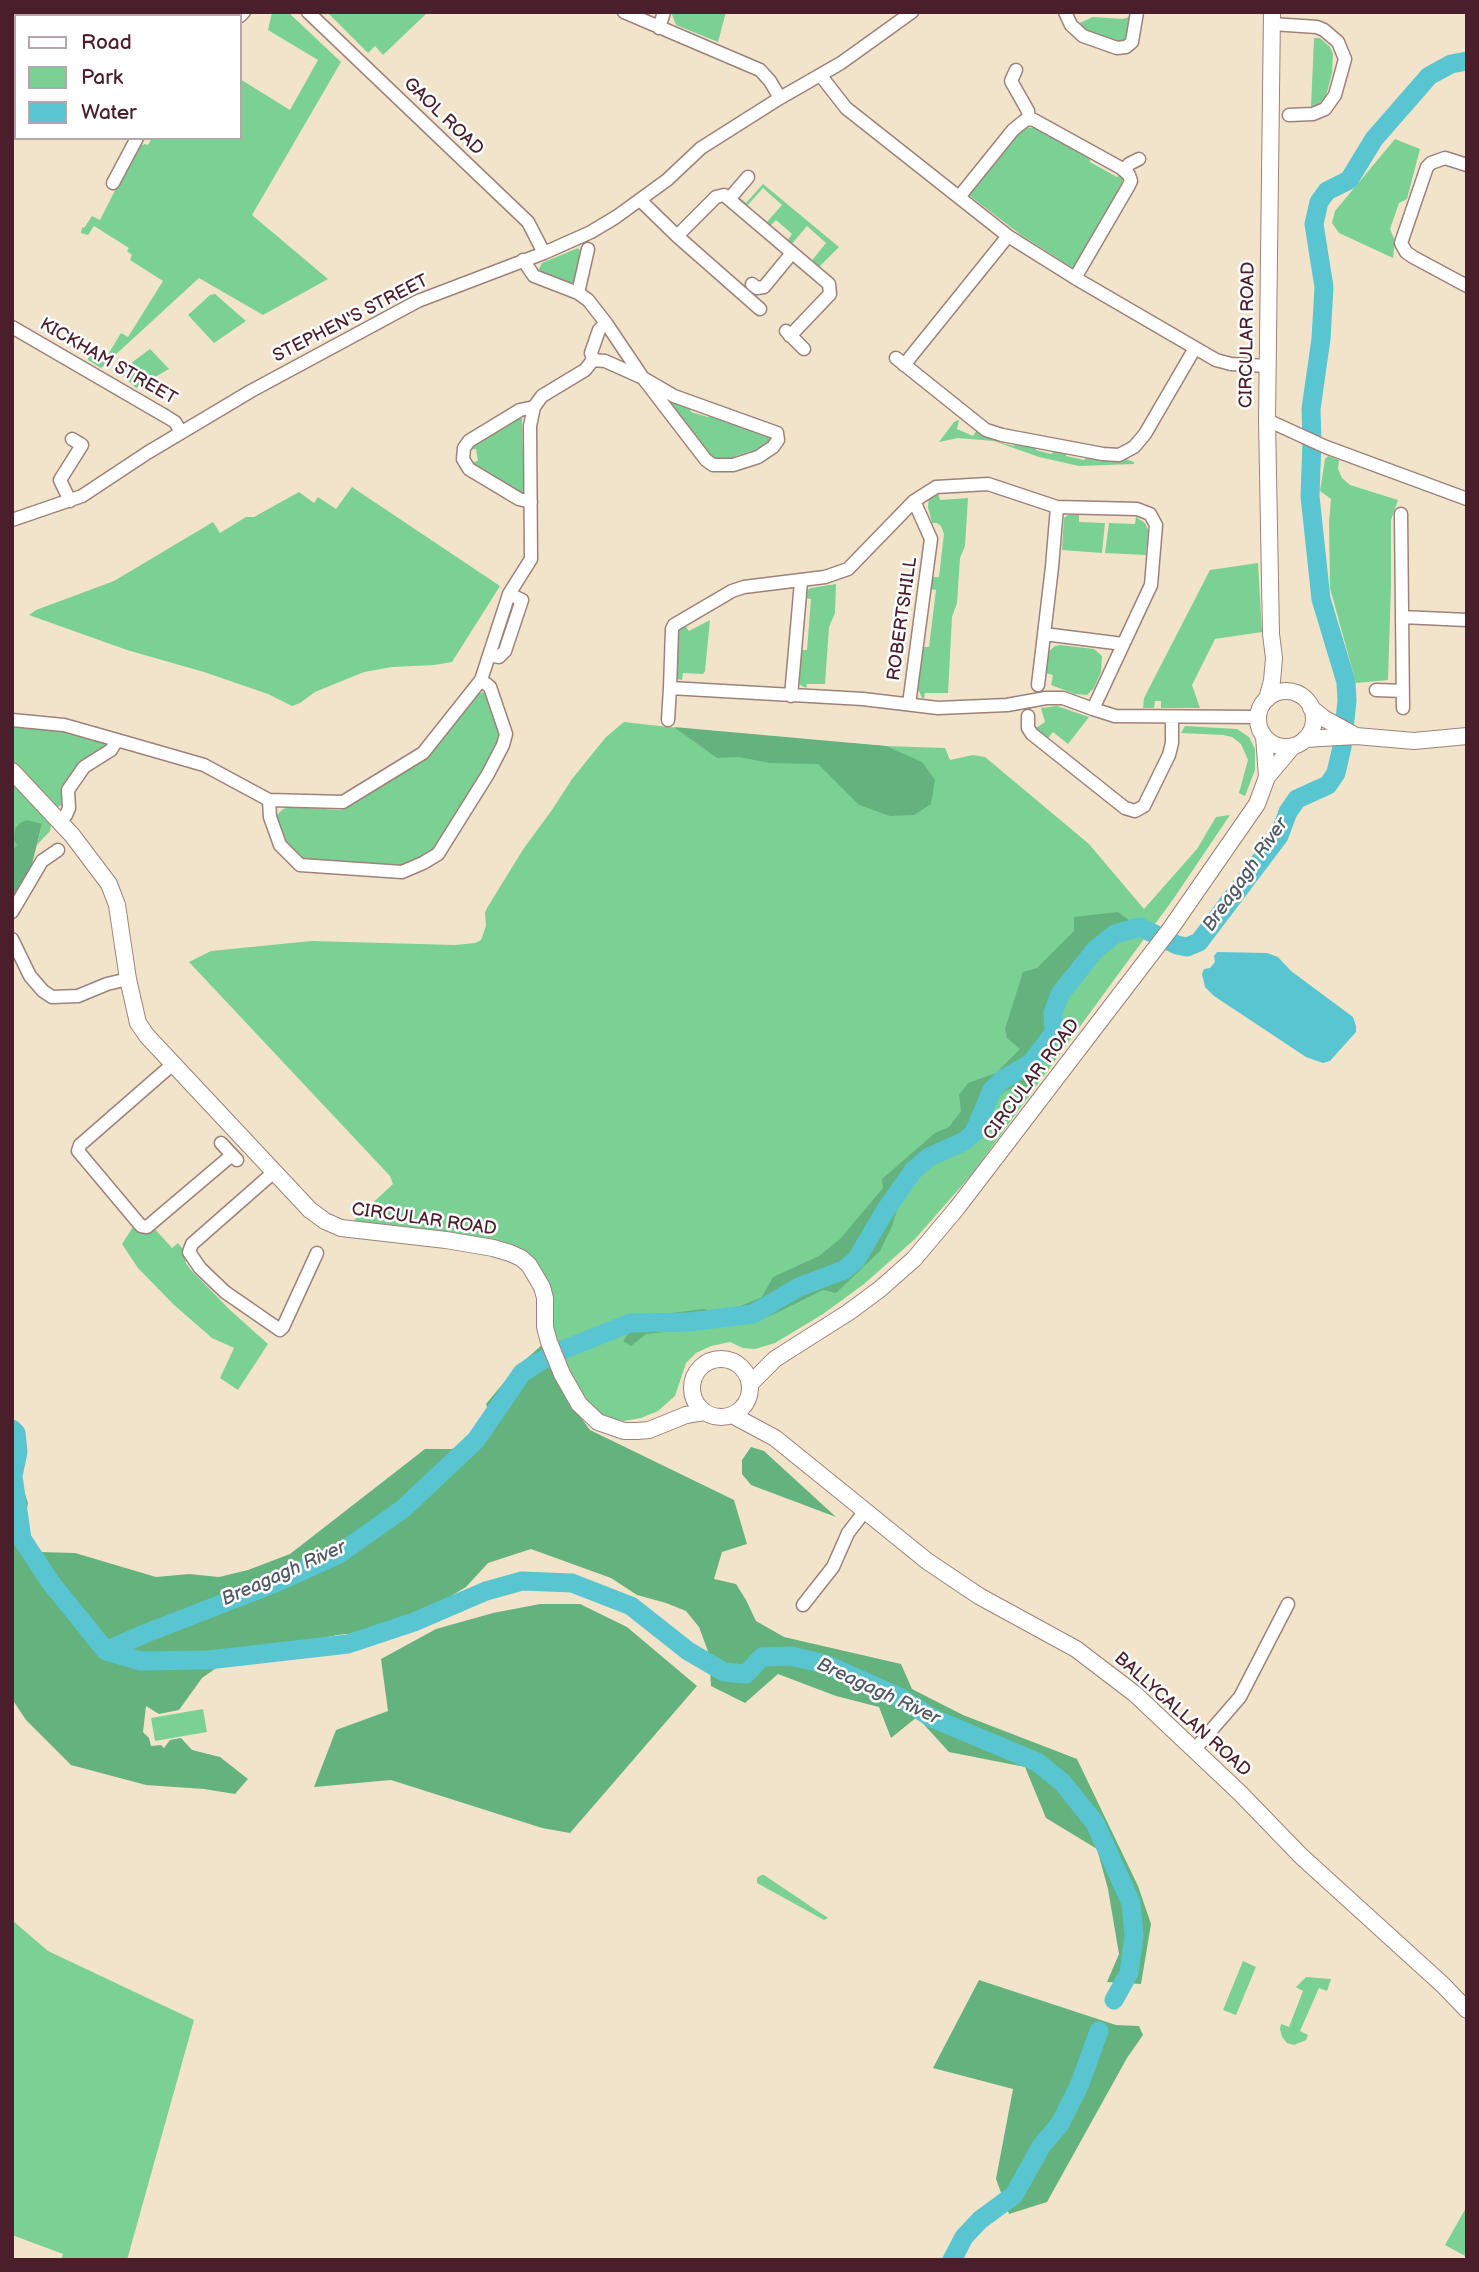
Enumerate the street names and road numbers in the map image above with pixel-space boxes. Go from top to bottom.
street label: GAOL ROAD [399,74,487,160]
street label: CIRCULAR ROAD [1236,262,1260,408]
street label: STEPHEN'S STREET [270,270,432,368]
street label: KICKHAM STREET [36,314,180,410]
street label: ROBERTSHILL [884,556,922,682]
street label: CIRCULAR ROAD [979,1015,1085,1145]
street label: CIRCULAR ROAD [350,1199,498,1241]
street label: BALLYCALLAN ROAD [1109,1648,1255,1782]

